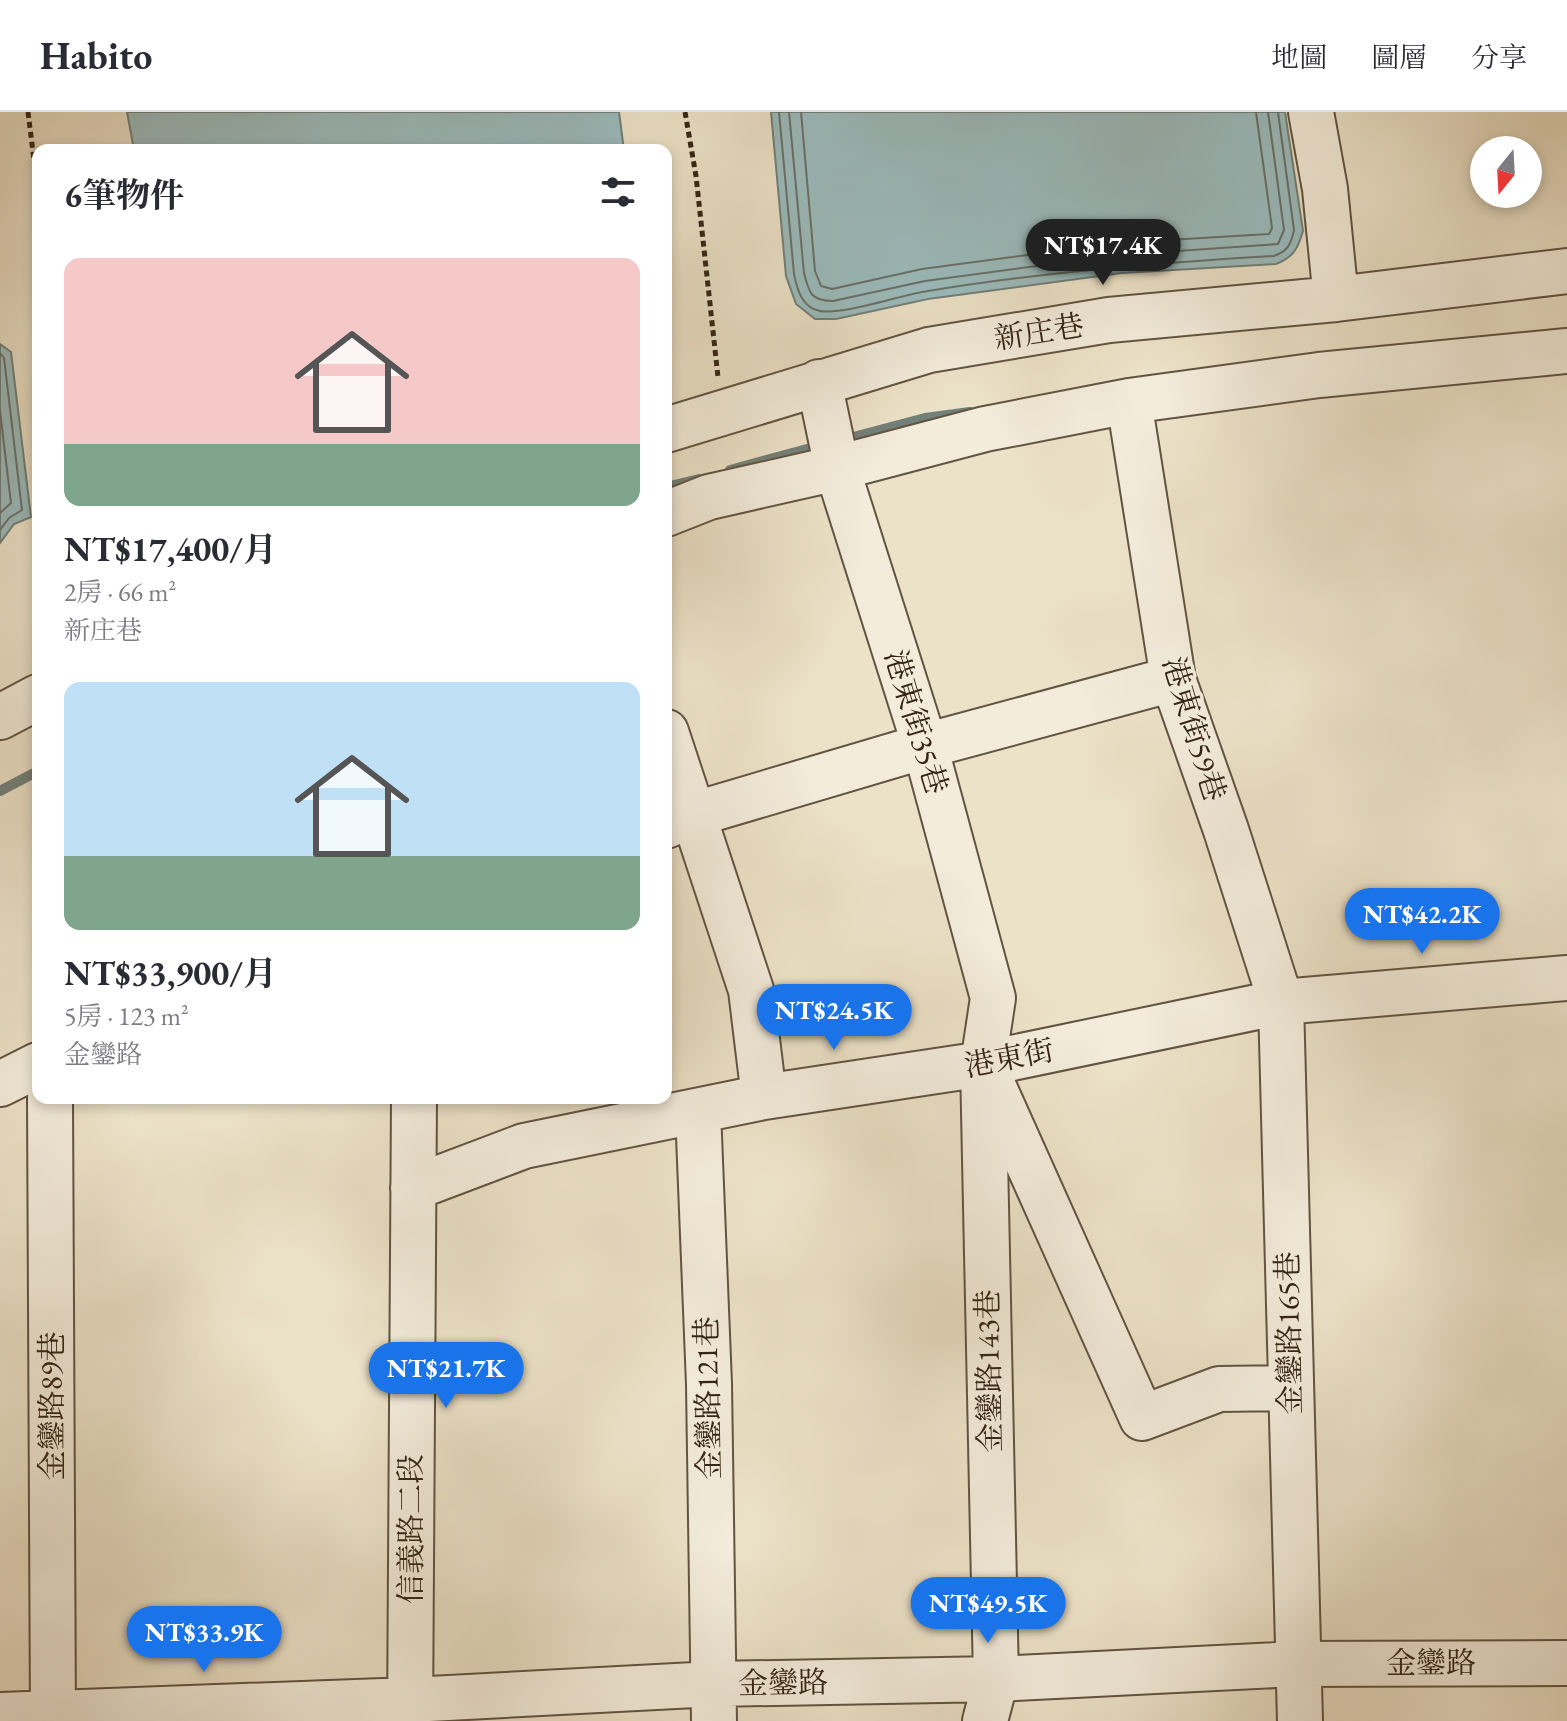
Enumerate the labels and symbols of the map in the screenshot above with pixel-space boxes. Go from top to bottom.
north arrow [1470,136,1542,208]
pin: NT$17.4K [1020,219,1186,287]
street label: 新庄巷 [991,305,1086,358]
street label: 港東街35巷 [876,645,957,799]
street label: 港東街59巷 [1154,652,1235,806]
pin: NT$42.2K [1339,888,1505,956]
pin: NT$24.5K [751,984,917,1052]
street label: 港東街 [961,1030,1057,1085]
street label: 金鑾路165巷 [1268,1251,1309,1415]
street label: 金鑾路143巷 [968,1289,1009,1453]
street label: 金鑾路121巷 [687,1316,728,1480]
street label: 金鑾路89巷 [32,1332,71,1480]
pin: NT$21.7K [363,1342,529,1410]
street label: 信義路二段 [391,1454,430,1604]
pin: NT$49.5K [905,1577,1071,1645]
pin: NT$33.9K [121,1606,287,1674]
street label: 金鑾路 [1386,1643,1476,1682]
street label: 金鑾路 [738,1662,828,1703]

